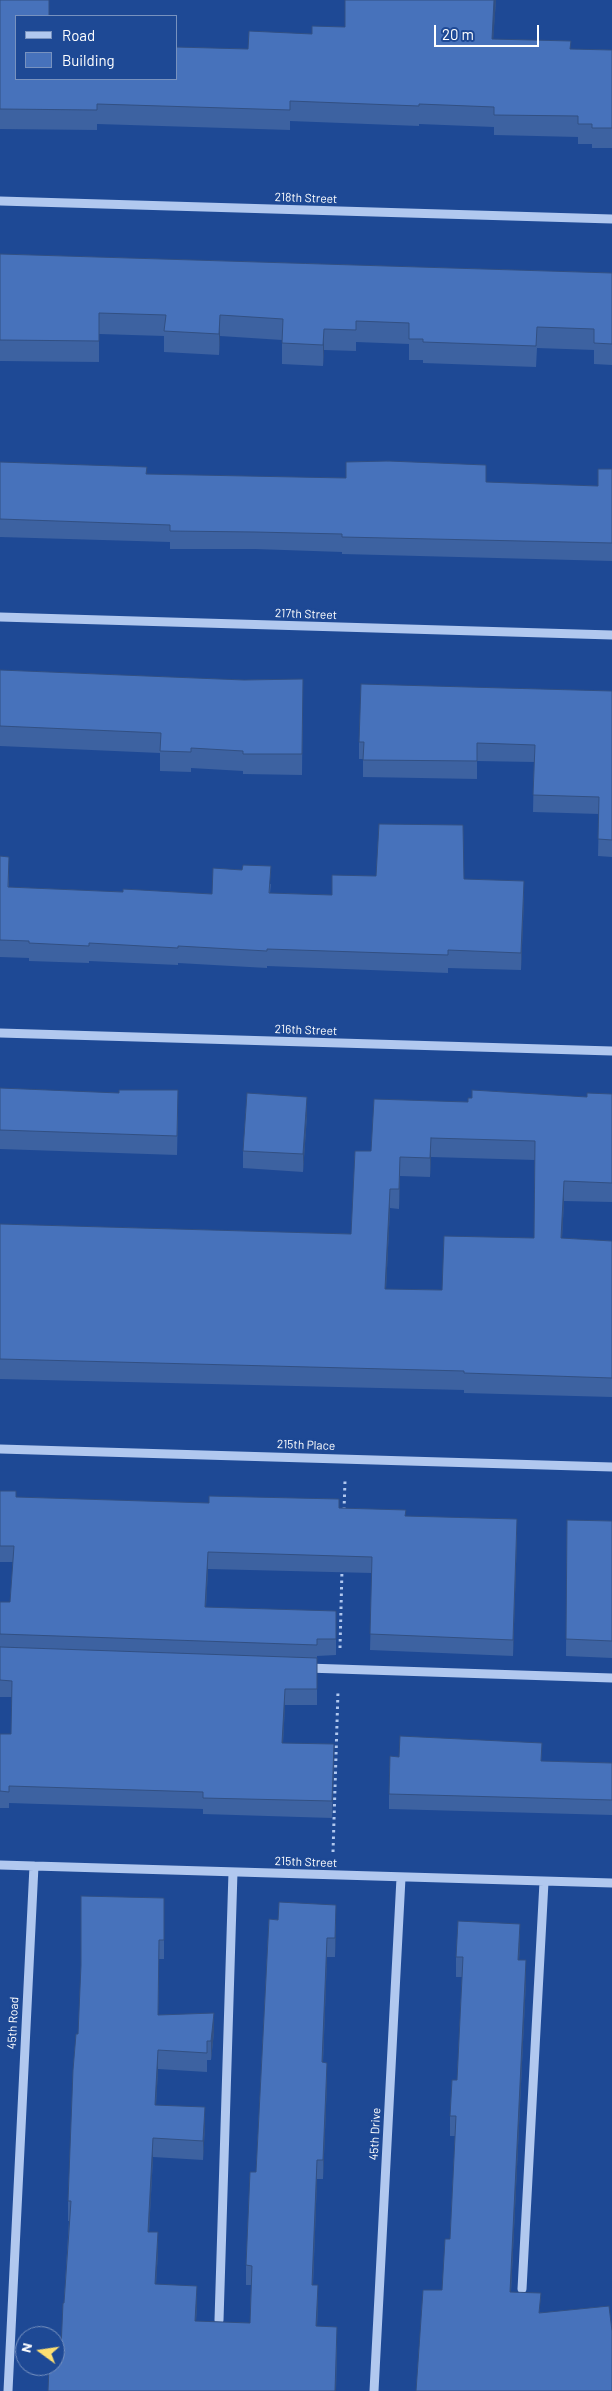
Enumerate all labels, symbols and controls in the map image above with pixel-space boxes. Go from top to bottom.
legend [15,15,178,80]
scale bar [437,15,542,47]
text: 20 m [442,25,474,43]
text: Road [62,26,95,44]
text: Building [62,51,115,69]
street label: 218th Street [274,190,338,206]
street label: 217th Street [275,606,337,622]
street label: 216th Street [274,1022,338,1038]
street label: 215th Place [277,1437,335,1453]
street label: 215th Street [274,1854,338,1870]
street label: 45th Road [4,1996,22,2050]
street label: 45th Drive [366,2107,384,2161]
north arrow [15,2326,65,2376]
text: N [17,2341,35,2354]

